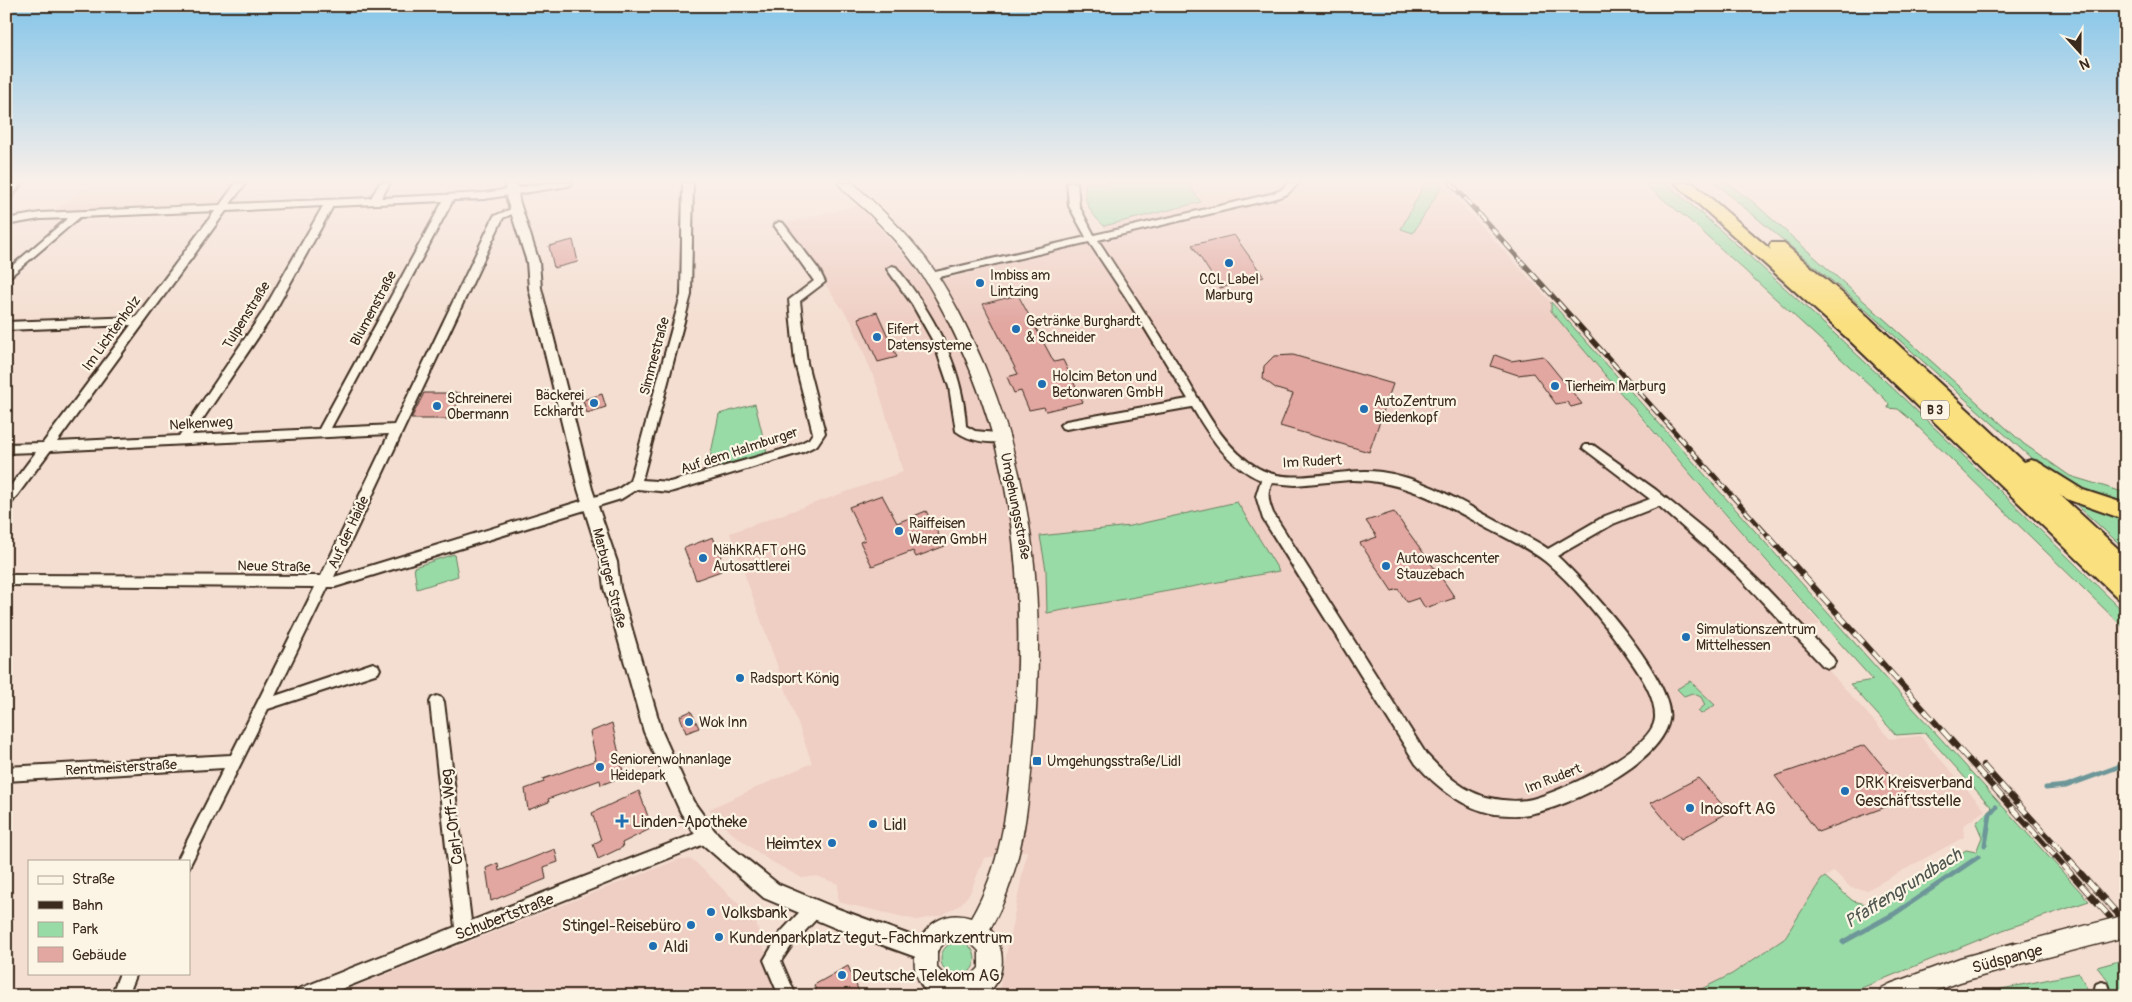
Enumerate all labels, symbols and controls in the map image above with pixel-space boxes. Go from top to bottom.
north arrow [2054,28,2104,78]
text: N [2077,54,2092,73]
marker: CCL Label Marburg [1223,257,1235,269]
place label: Imbiss am Lintzing [990,267,1050,300]
street label: Blumenstraße [347,268,400,349]
place label: CCL Label Marburg [1199,271,1259,304]
marker: Imbiss am Lintzing [974,277,986,289]
street label: Tulpenstraße [219,278,274,352]
street label: Im Lichtenholz [79,293,144,374]
place label: Getränke Burghardt & Schneider [1026,313,1141,346]
street label: Simmestraße [636,315,673,397]
place label: Eifert Datensysteme [887,321,972,354]
marker: Getränke Burghardt & Schneider [1010,323,1022,335]
marker: Eifert Datensysteme [871,331,883,343]
place label: Holcim Beton und Betonwaren GmbH [1052,368,1164,401]
marker: Holcim Beton und Betonwaren GmbH [1036,378,1048,390]
place label: Tierheim Marburg [1565,378,1666,395]
marker: Tierheim Marburg [1549,380,1561,392]
place label: Bäckerei Eckhardt [533,387,584,420]
place label: Schreinerei Obermann [447,390,512,423]
place label: AutoZentrum Biedenkopf [1374,393,1456,426]
marker: Bäckerei Eckhardt [588,397,600,409]
marker: Schreinerei Obermann [431,400,443,412]
road number: B 3 [1921,400,1949,420]
marker: AutoZentrum Biedenkopf [1358,403,1370,415]
street label: Nelkenweg [169,413,233,434]
street label: Auf dem Halmburger [678,423,800,477]
street label: Umgehungsstraße [997,451,1034,561]
street label: Im Rudert [1282,451,1342,472]
street label: Auf der Haide [324,493,373,571]
place label: Raiffeisen Waren GmbH [909,515,987,548]
marker: Raiffeisen Waren GmbH [893,525,905,537]
street label: Marburger Straße [589,526,630,630]
place label: NähKRAFT oHG Autosattlerei [713,542,806,575]
place label: Autowaschcenter Stauzebach [1396,550,1500,583]
marker: NähKRAFT oHG Autosattlerei [697,552,709,564]
street label: Neue Straße [237,557,311,576]
marker: Autowaschcenter Stauzebach [1380,560,1392,572]
place label: Simulationszentrum Mittelhessen [1696,621,1816,654]
marker: Simulationszentrum Mittelhessen [1680,631,1692,643]
place label: Radsport König [750,670,839,687]
marker: Radsport König [734,672,746,684]
place label: Wok Inn [699,714,747,731]
marker: Wok Inn [683,716,695,728]
place label: Seniorenwohnanlage Heidepark [610,751,731,784]
place label: Umgehungsstraße/Lidl [1047,753,1181,770]
marker: Umgehungsstraße/Lidl [1031,755,1043,767]
street label: Rentmeisterstraße [65,756,177,779]
street label: Im Rudert [1523,760,1584,797]
marker: Seniorenwohnanlage Heidepark [594,761,606,773]
street label: Carl-Orff-Weg [436,768,468,866]
place label: DRK Kreisverband Geschäftsstelle [1855,773,1973,811]
marker: DRK Kreisverband Geschäftsstelle [1839,785,1851,797]
place label: Inosoft AG [1700,799,1776,819]
marker: Inosoft AG [1684,802,1696,814]
place label: Linden-Apotheke [632,812,747,832]
marker: Linden-Apotheke [616,815,628,827]
place label: Lidl [883,815,907,835]
marker: Lidl [867,818,879,830]
place label: Heimtex [766,834,822,854]
marker: Heimtex [826,837,838,849]
water label: Pfaffengrundbach [1840,842,1967,934]
legend [28,860,190,974]
text: Straße [72,870,115,889]
street label: Schubertstraße [452,889,557,945]
text: Bahn [72,896,103,915]
place label: Volksbank [721,903,788,923]
marker: Volksbank [705,906,717,918]
place label: Stingel-Reisebüro [562,916,681,936]
marker: Stingel-Reisebüro [685,919,697,931]
text: Park [72,920,99,939]
place label: Kundenparkplatz tegut-Fachmarkzentrum [729,928,1013,948]
marker: Kundenparkplatz tegut-Fachmarkzentrum [713,931,725,943]
place label: Aldi [663,937,688,957]
marker: Aldi [647,940,659,952]
street label: Südspange [1970,940,2045,978]
text: Gebäude [72,946,127,965]
place label: Deutsche Telekom AG [852,966,1000,986]
marker: Deutsche Telekom AG [836,969,848,981]

